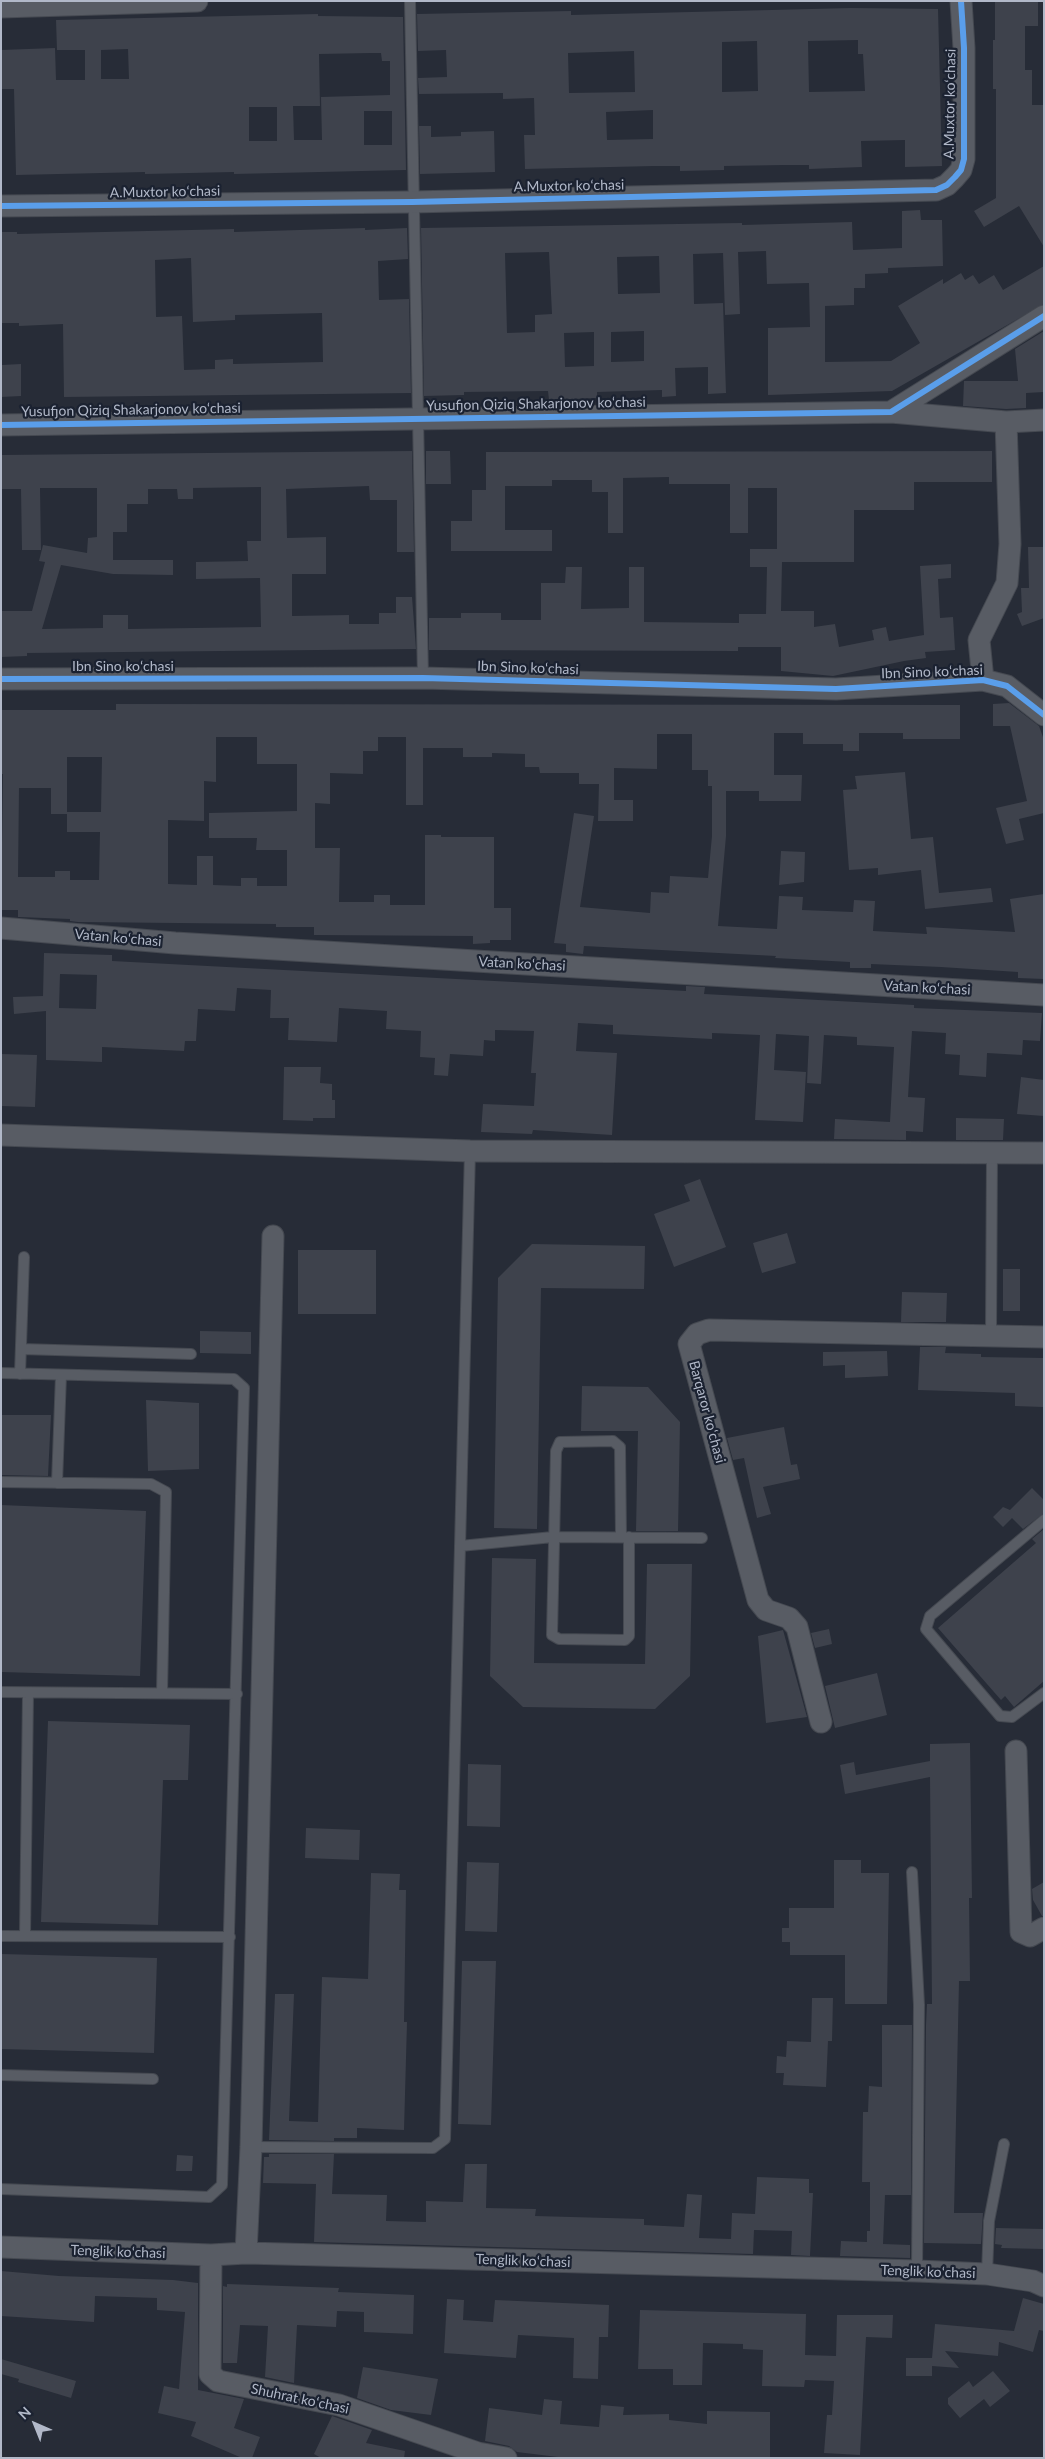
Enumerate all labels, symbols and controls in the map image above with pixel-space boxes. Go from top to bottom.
street label: A.Muxtor koʻchasi [941,49,959,159]
street label: A.Muxtor koʻchasi [514,177,624,195]
street label: A.Muxtor koʻchasi [110,183,220,201]
street label: Yusufjon Qiziq Shakarjonov koʻchasi [426,394,646,414]
street label: Yusufjon Qiziq Shakarjonov koʻchasi [21,400,241,420]
street label: Ibn Sino koʻchasi [72,658,174,674]
street label: Ibn Sino koʻchasi [477,658,579,678]
street label: Ibn Sino koʻchasi [881,662,983,682]
street label: Vatan koʻchasi [74,926,162,950]
street label: Vatan koʻchasi [478,953,566,975]
street label: Vatan koʻchasi [883,977,971,999]
street label: Barqaror koʻchasi [685,1359,729,1465]
street label: Tenglik koʻchasi [70,2242,166,2262]
street label: Tenglik koʻchasi [475,2251,571,2271]
street label: Tenglik koʻchasi [880,2262,976,2282]
street label: Shuhrat koʻchasi [249,2380,351,2418]
north arrow [10,2399,60,2449]
text: N [14,2403,34,2423]

